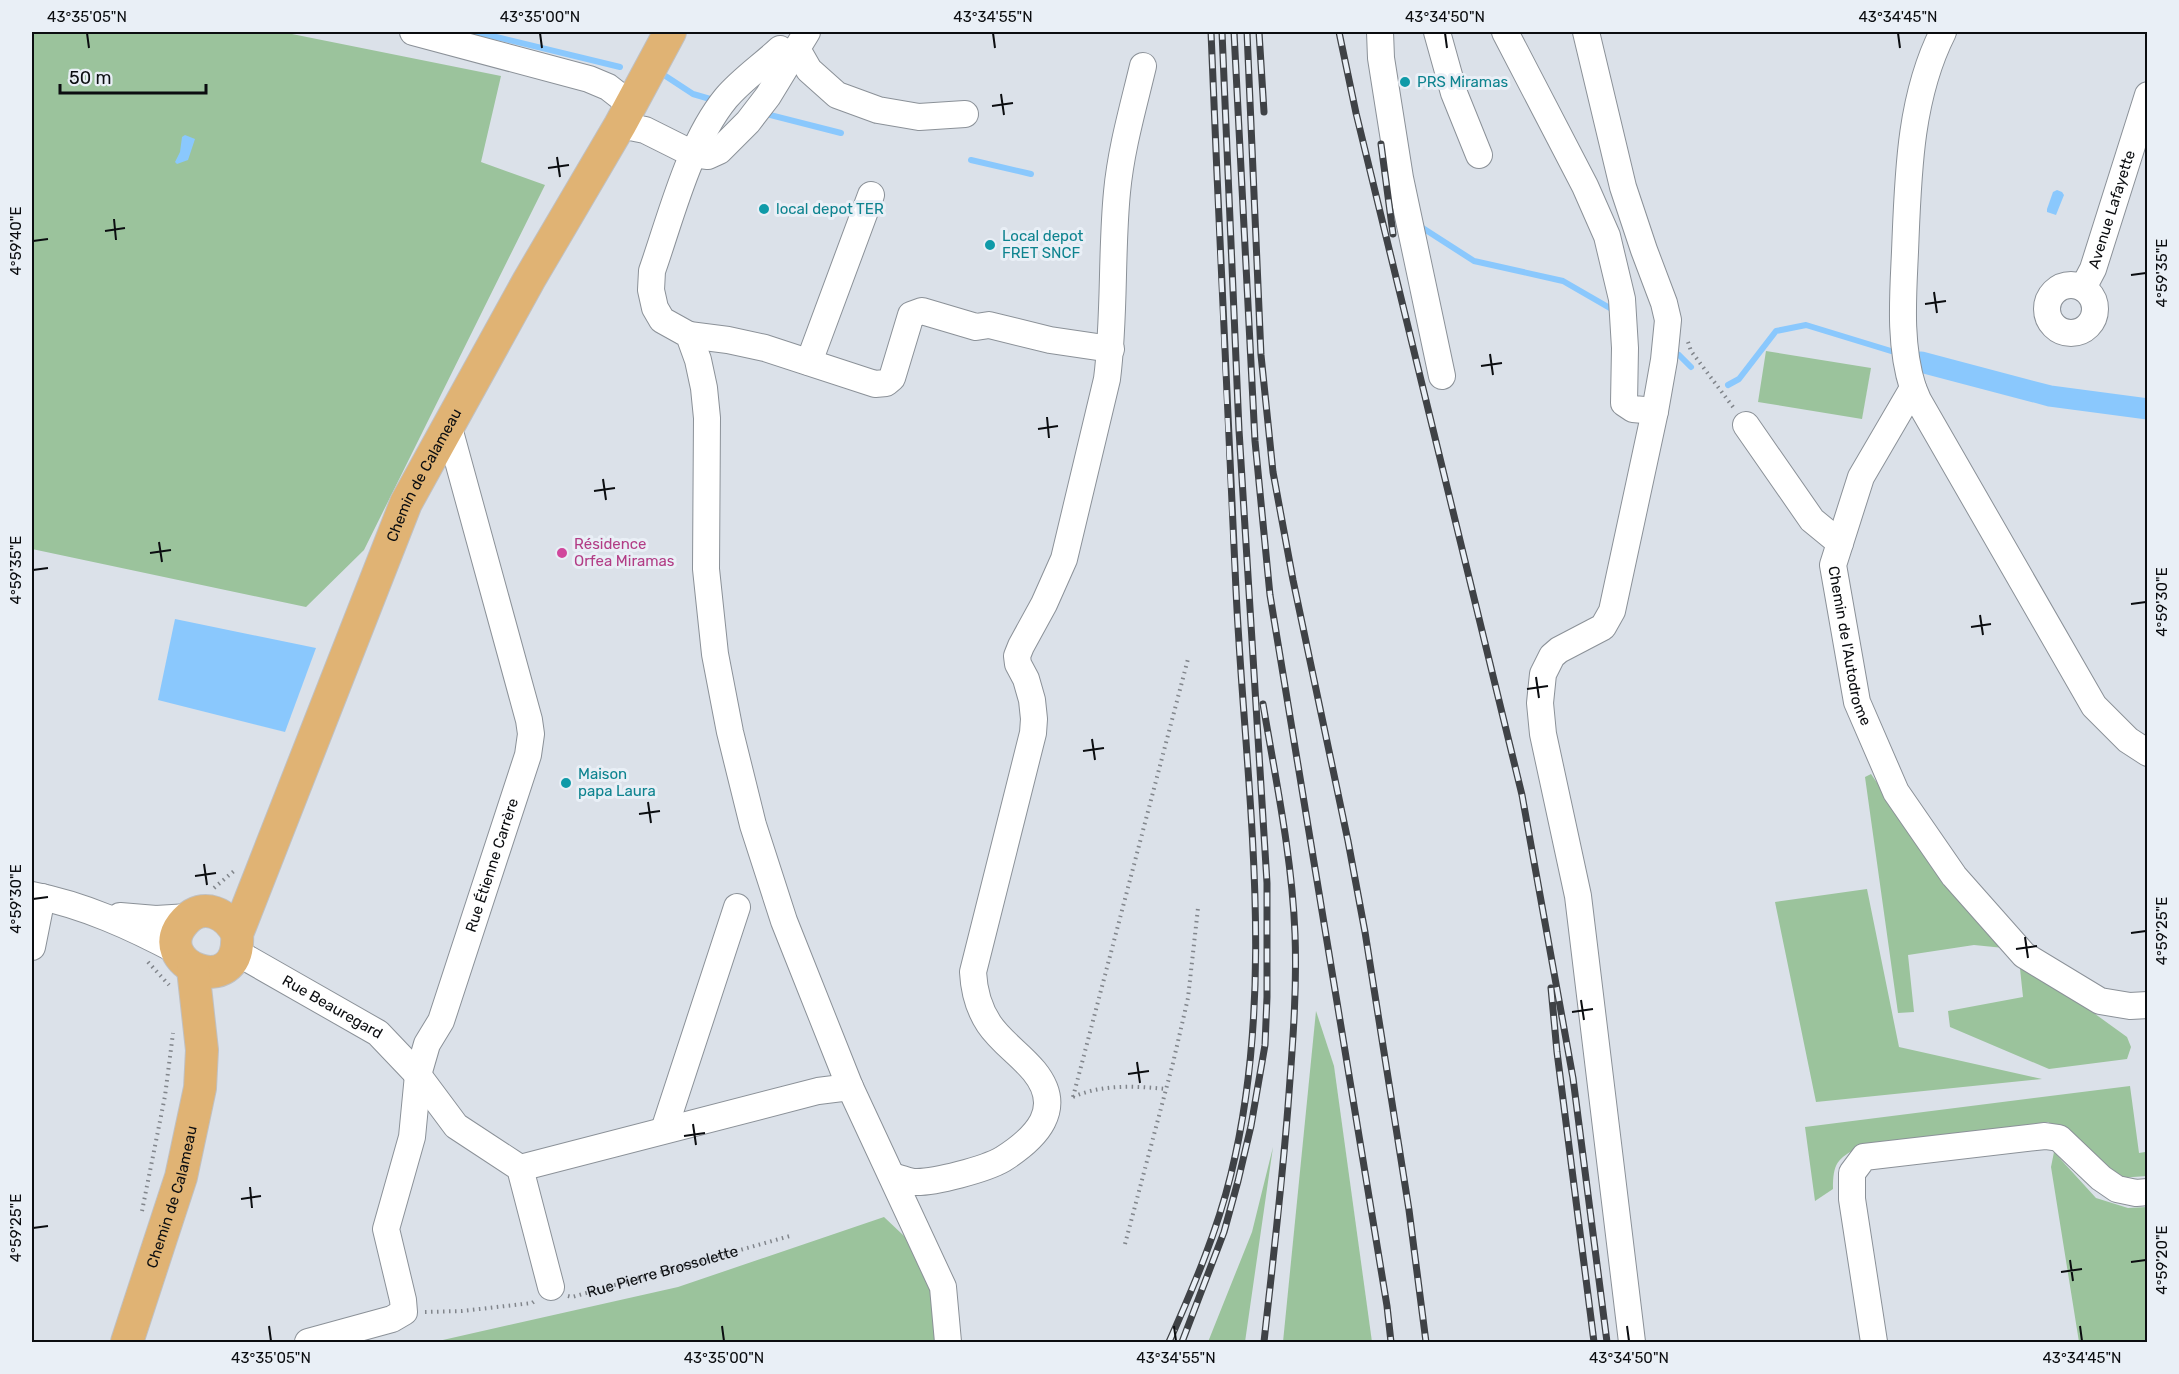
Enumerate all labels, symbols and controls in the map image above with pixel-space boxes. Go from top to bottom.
text: 43°35'05"N [47,8,127,26]
text: 43°35'00"N [500,8,580,26]
text: 43°34'55"N [953,8,1033,26]
text: 43°34'50"N [1405,8,1485,26]
text: 43°34'45"N [1859,8,1937,26]
scale bar [60,57,206,95]
text: 50 m [69,67,112,89]
place label: PRS Miramas [1417,73,1508,91]
marker: PRS Miramas [1398,75,1412,89]
street label: Avenue Lafayette [2085,148,2139,271]
place label: local depot TER [776,200,884,218]
marker: local depot TER [757,202,771,216]
text: 4°59'40"E [7,207,25,275]
place label: Local depot FRET SNCF [1002,227,1084,262]
marker: Local depot FRET SNCF [983,238,997,252]
text: 4°59'35"E [2153,239,2171,307]
street label: Chemin de Calameau [383,405,465,545]
place label: Résidence Orfea Miramas [574,535,675,570]
text: 4°59'35"E [7,536,25,604]
marker: Résidence Orfea Miramas [555,546,569,560]
street label: Chemin de l'Autodrome [1824,565,1875,728]
text: 4°59'30"E [2153,567,2171,637]
place label: Maison papa Laura [578,765,656,800]
marker: Maison papa Laura [559,776,573,790]
street label: Rue Étienne Carrère [462,796,522,935]
text: 4°59'30"E [7,864,25,934]
text: 4°59'25"E [2153,897,2171,965]
street label: Rue Beauregard [279,971,386,1043]
street label: Chemin de Calameau [143,1124,201,1270]
text: 4°59'25"E [7,1194,25,1262]
text: 4°59'20"E [2153,1225,2171,1295]
street label: Rue Pierre Brossolette [585,1242,740,1301]
text: 43°35'05"N [231,1349,311,1367]
text: 43°35'00"N [684,1349,764,1367]
text: 43°34'55"N [1136,1349,1216,1367]
text: 43°34'50"N [1589,1349,1669,1367]
text: 43°34'45"N [2043,1349,2121,1367]

